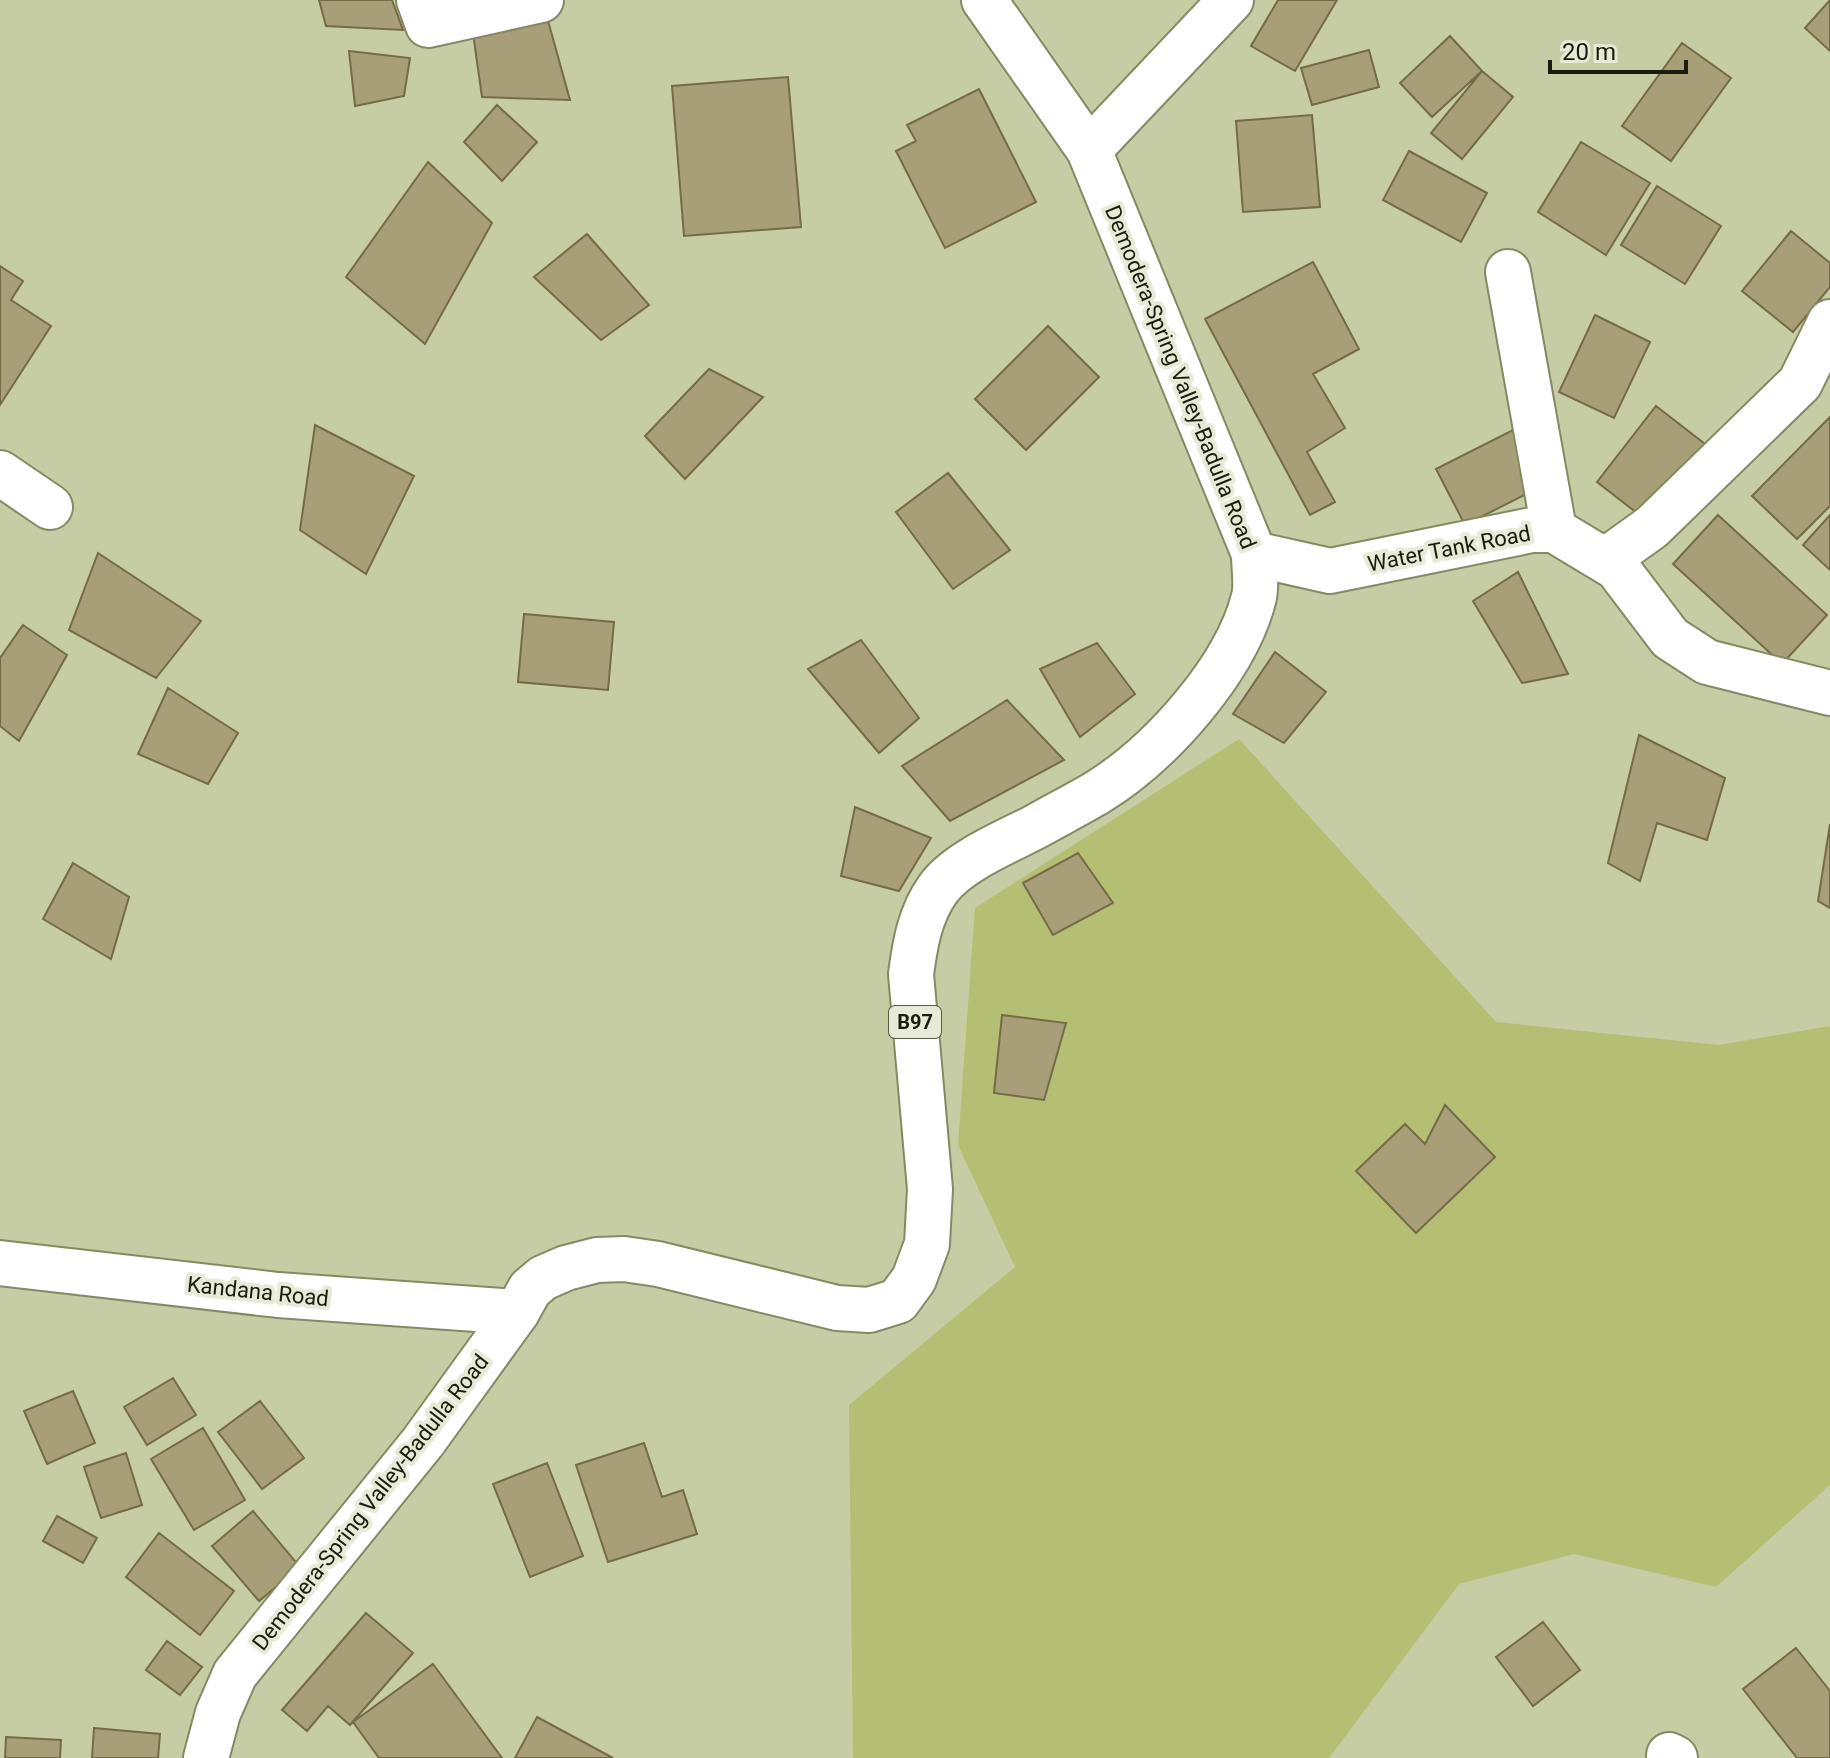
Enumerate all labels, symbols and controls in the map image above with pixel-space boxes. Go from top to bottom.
scale bar [1550,24,1686,74]
text: 20 m [1562,38,1616,66]
street label: Demodera-Spring Valley-Badulla Road [1100,202,1261,553]
street label: Water Tank Road [1365,520,1533,577]
road number: B97 [889,1006,941,1038]
street label: Kandana Road [186,1272,330,1311]
street label: Demodera-Spring Valley-Badulla Road [247,1350,494,1655]

